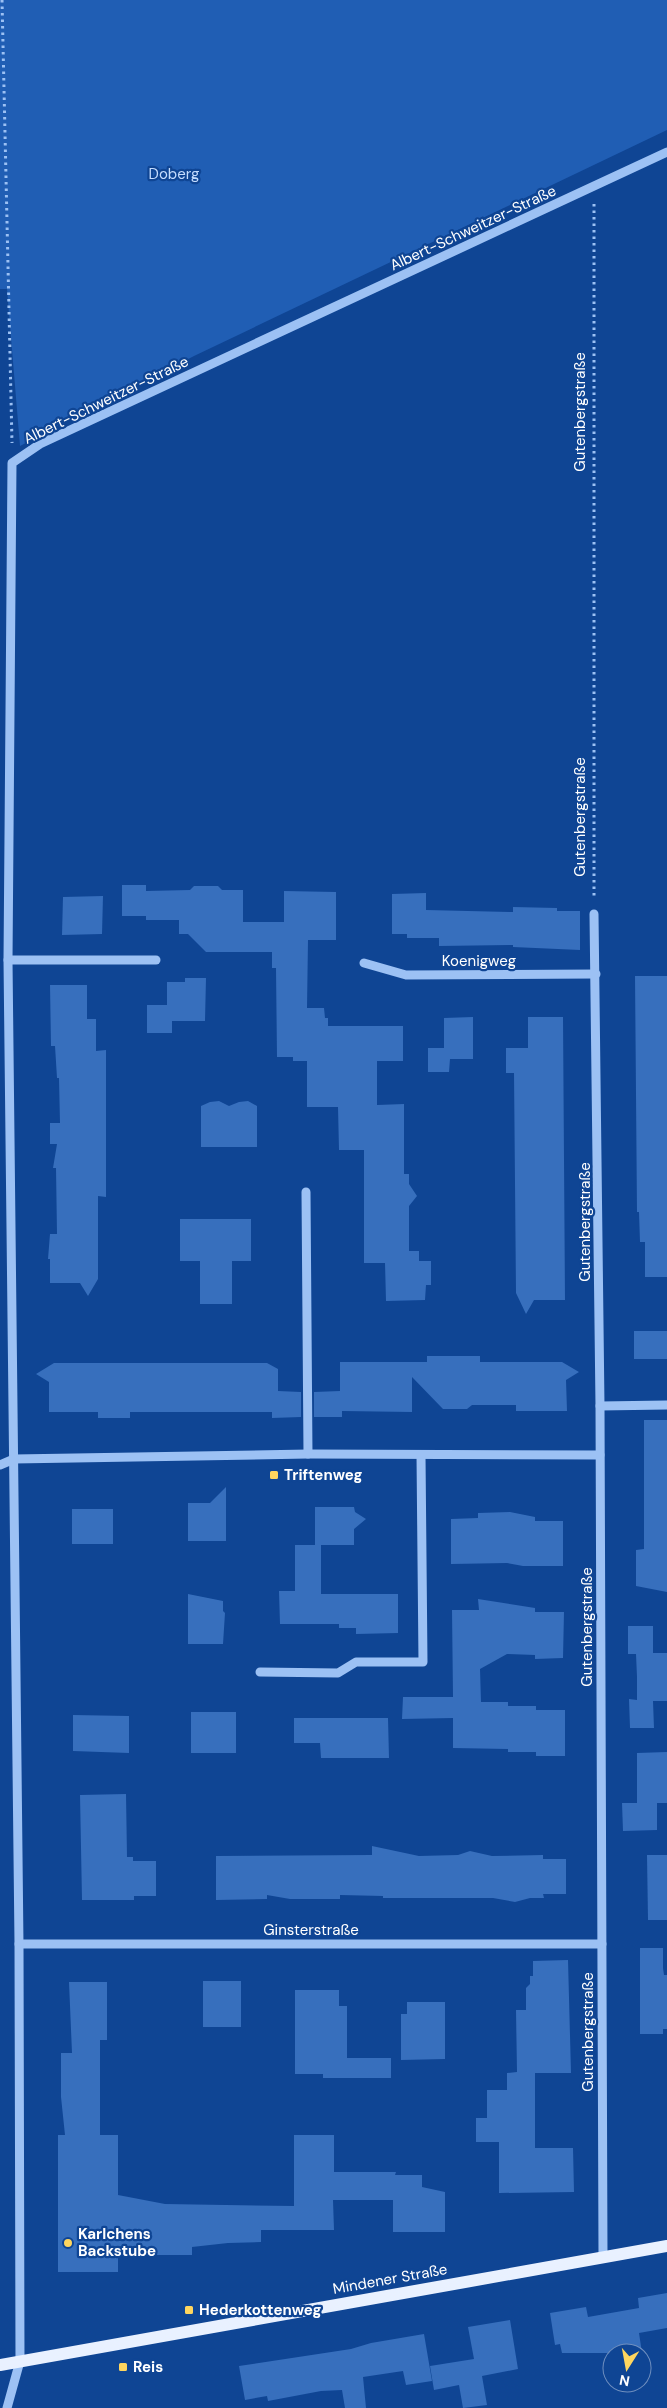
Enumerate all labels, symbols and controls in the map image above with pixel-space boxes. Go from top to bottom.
park label: Doberg [149,164,199,184]
street label: Albert-Schweitzer-Straße [387,181,559,275]
street label: Albert-Schweitzer-Straße [20,351,192,449]
street label: Gutenbergstraße [570,352,590,472]
street label: Gutenbergstraße [570,757,590,877]
street label: Koenigweg [442,951,516,971]
street label: Gutenbergstraße [575,1162,595,1282]
place label: Triftenweg [284,1465,363,1485]
marker: Triftenweg [268,1469,280,1481]
street label: Gutenbergstraße [577,1567,597,1687]
street label: Ginsterstraße [263,1920,359,1940]
street label: Gutenbergstraße [578,1972,598,2092]
place label: Karlchens Backstube [78,2224,156,2261]
marker: Karlchens Backstube [62,2237,74,2249]
street label: Mindener Straße [331,2259,449,2299]
place label: Hederkottenweg [199,2300,322,2320]
marker: Hederkottenweg [183,2304,195,2316]
north arrow [602,2343,652,2393]
place label: Reis [133,2357,163,2377]
marker: Reis [117,2361,129,2373]
text: N [618,2371,631,2391]

